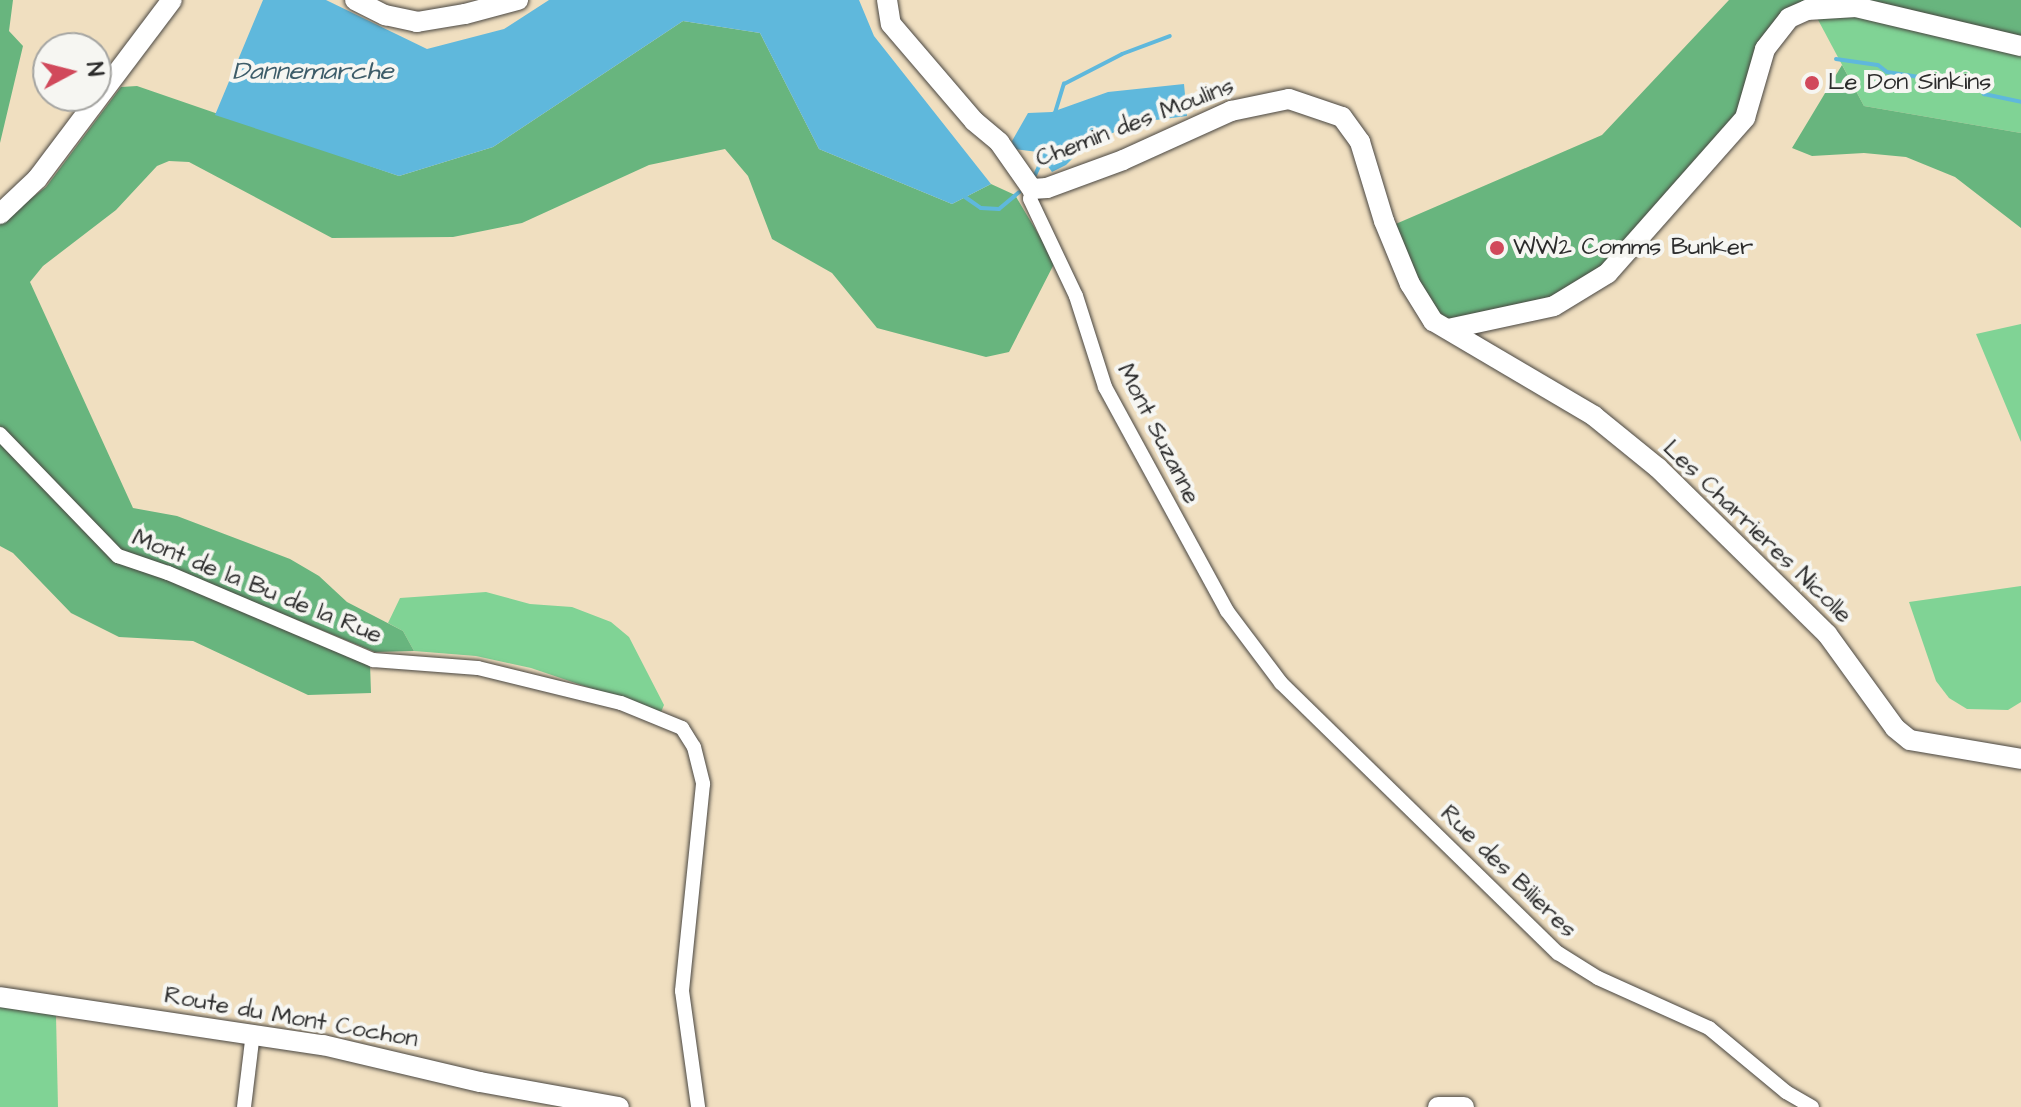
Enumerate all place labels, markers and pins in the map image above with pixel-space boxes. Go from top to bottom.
place label: Le Don Sinkins [1828,69,1991,97]
marker: Le Don Sinkins [1803,74,1821,92]
place label: WW2 Comms Bunker [1513,234,1753,262]
marker: WW2 Comms Bunker [1488,239,1506,257]

